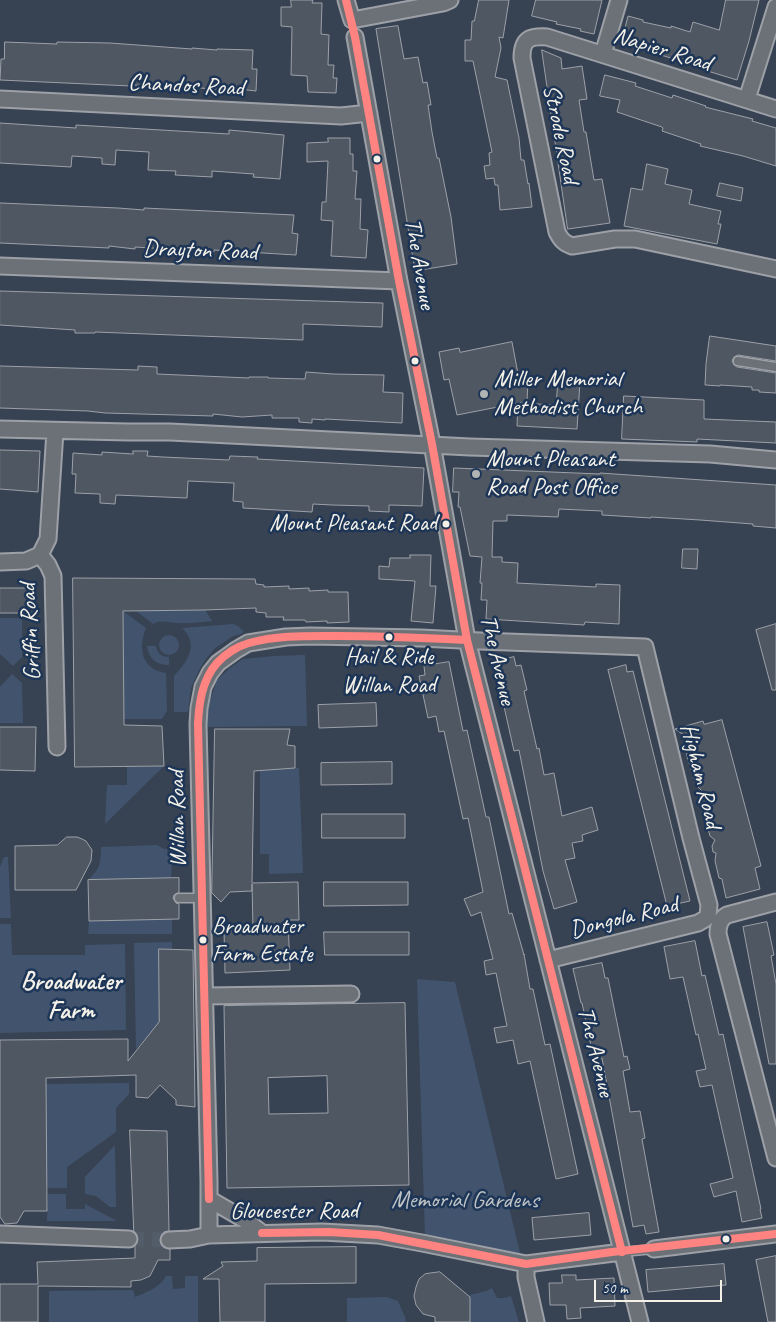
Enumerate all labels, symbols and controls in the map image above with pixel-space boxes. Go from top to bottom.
street label: Napier Road [610,21,714,79]
street label: Chandos Road [127,69,245,103]
street label: Strode Road [535,82,585,186]
unlabelled marker [372,154,382,164]
street label: The Avenue [397,217,441,311]
street label: Drayton Road [142,235,258,267]
unlabelled marker [410,356,420,366]
place label: Miller Memorial Methodist Church [494,366,642,422]
marker: Miller Memorial Methodist Church [478,388,490,400]
place label: Mount Pleasant Road Post Office [486,446,617,502]
marker: Mount Pleasant Road Post Office [470,468,482,480]
place label: Mount Pleasant Road [269,510,437,538]
marker: Mount Pleasant Road [441,519,451,529]
street label: Griffin Road [14,583,48,681]
street label: The Avenue [473,612,521,708]
marker: Hail & Ride Willan Road [384,632,394,642]
place label: Hail & Ride Willan Road [343,644,435,698]
street label: Higham Road [673,721,727,831]
street label: Willan Road [163,770,193,868]
street label: Dongola Road [567,891,681,945]
place label: Broadwater Farm Estate [212,913,312,967]
marker: Broadwater Farm Estate [198,935,208,945]
district label: Broadwater Farm [21,967,121,1026]
street label: The Avenue [570,1004,620,1100]
park label: Memorial Gardens [391,1187,539,1215]
street label: Gloucester Road [230,1198,358,1226]
unlabelled marker [721,1234,731,1244]
scale bar [596,1270,724,1302]
text: 50 m [602,1279,628,1298]

